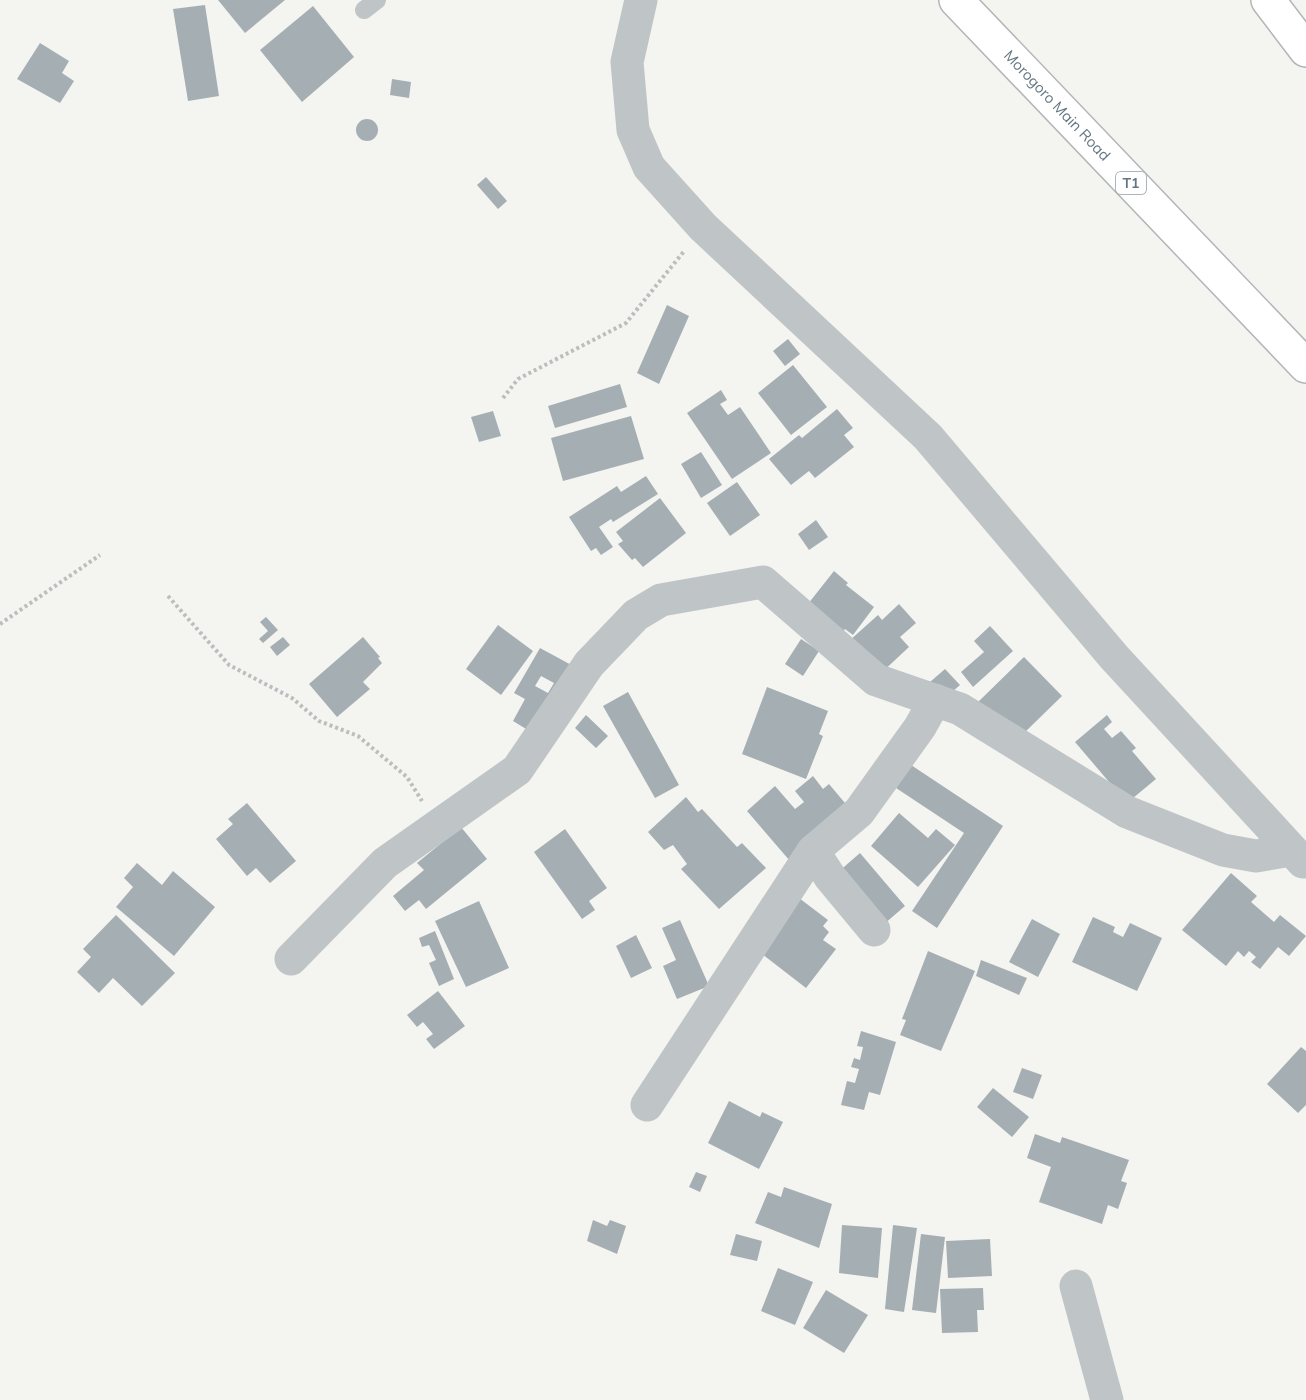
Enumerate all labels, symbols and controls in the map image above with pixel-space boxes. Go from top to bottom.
street label: Morogoro Main Road [1000,46,1115,164]
road number: T1 [1116,172,1146,194]

